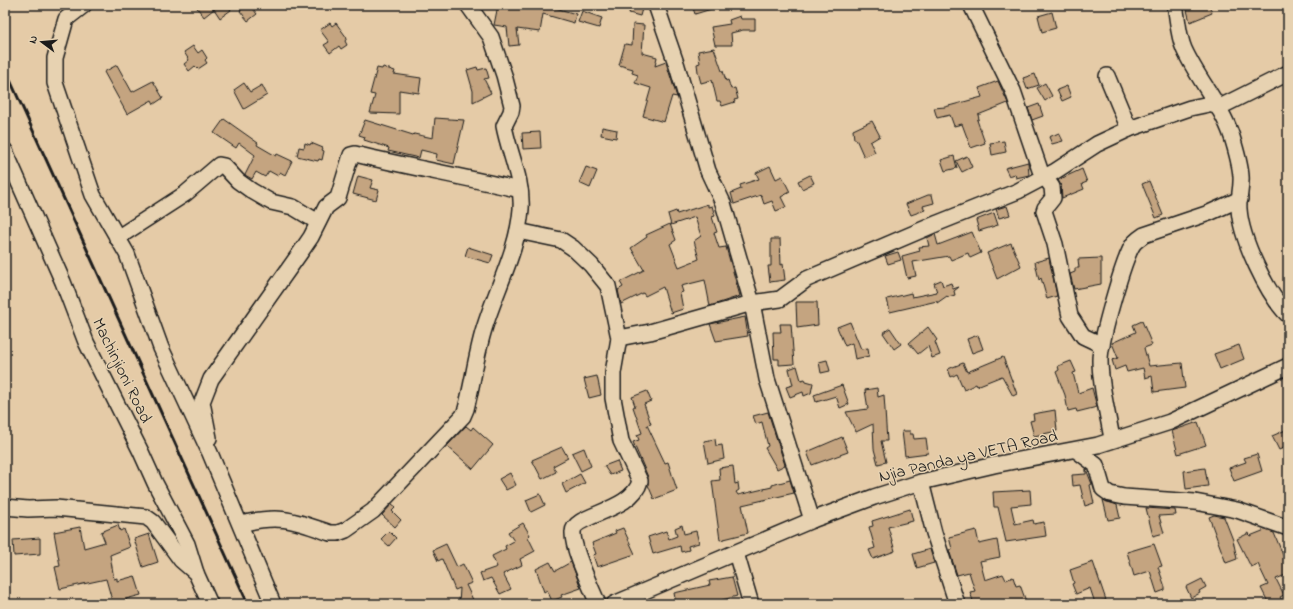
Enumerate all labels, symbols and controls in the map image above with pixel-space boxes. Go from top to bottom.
north arrow [22,22,62,62]
text: N [25,34,42,45]
street label: Machinjioni Road [85,314,158,428]
street label: Njia Panda ya VETA Road [877,424,1061,490]

